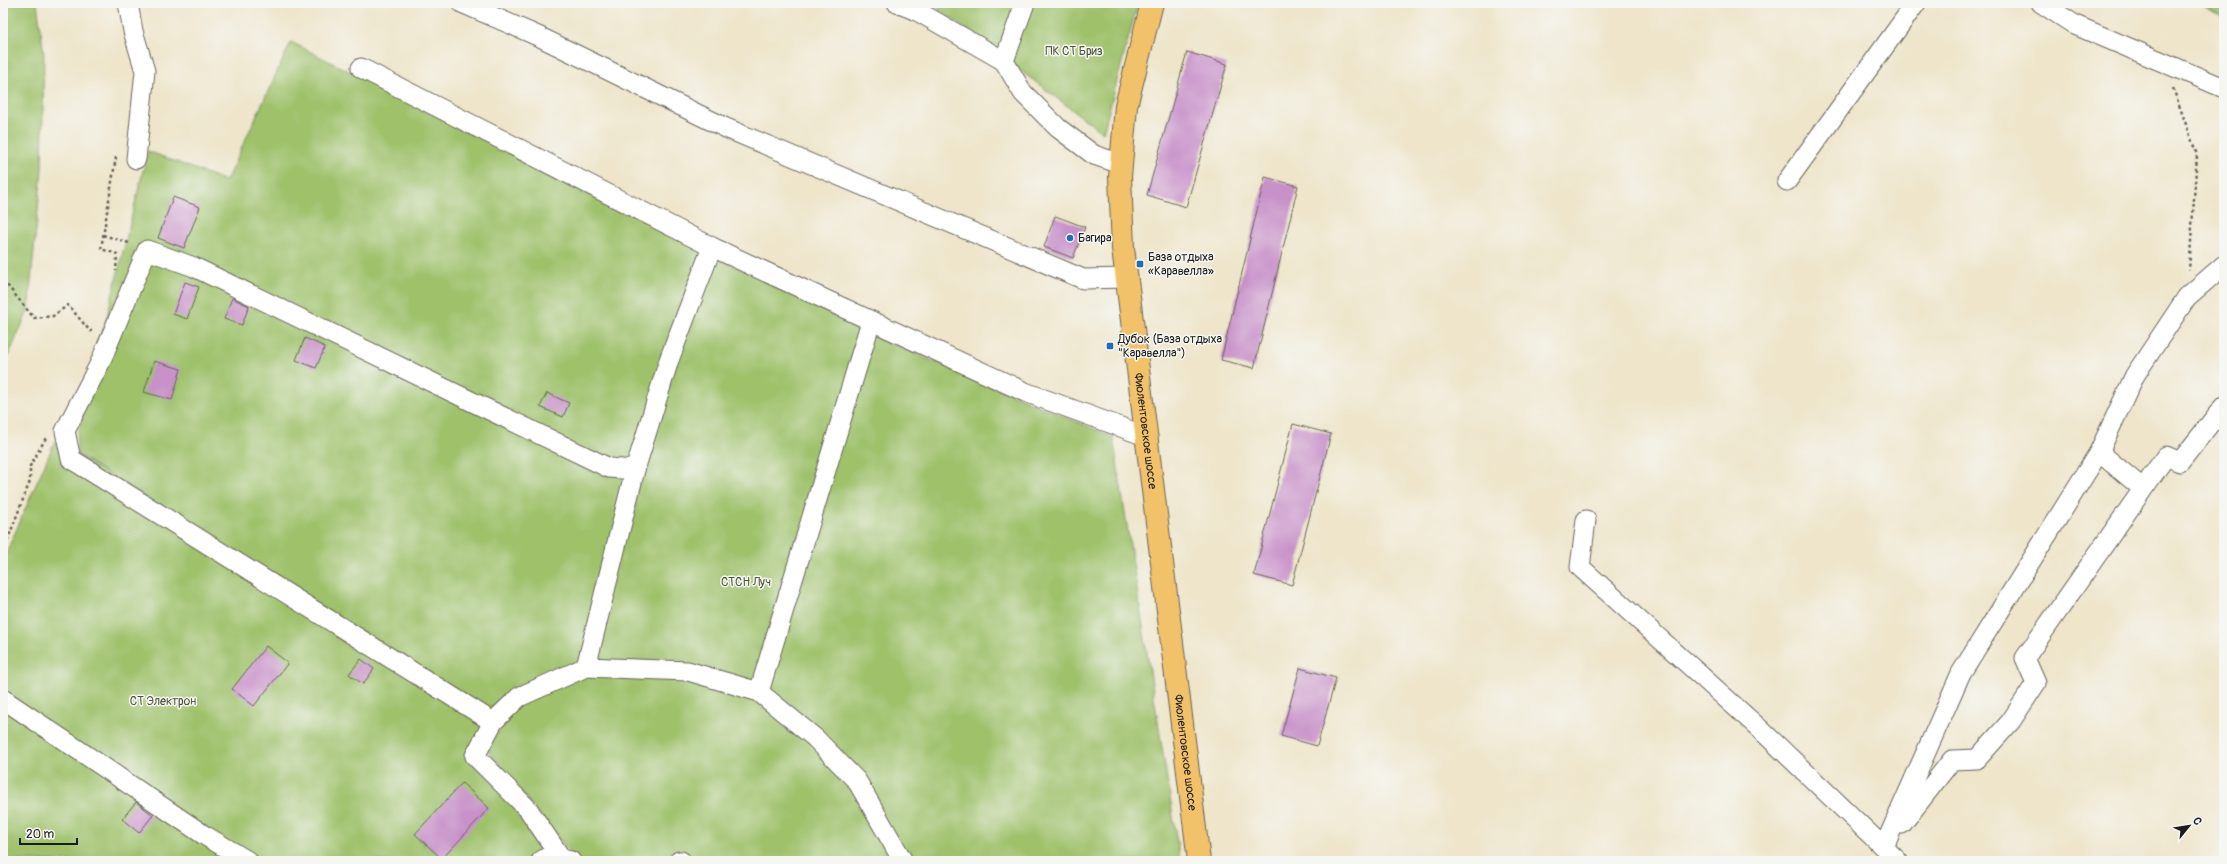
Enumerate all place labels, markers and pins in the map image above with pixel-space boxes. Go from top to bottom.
place label: Багира [1078,231,1112,246]
marker: Багира [1065,233,1075,243]
place label: База отдыха «Каравелла» [1148,250,1214,279]
marker: База отдыха «Каравелла» [1135,259,1145,269]
place label: Дубок (База отдыха "Каравелла") [1117,332,1223,361]
marker: Дубок (База отдыха "Каравелла") [1105,341,1115,351]

